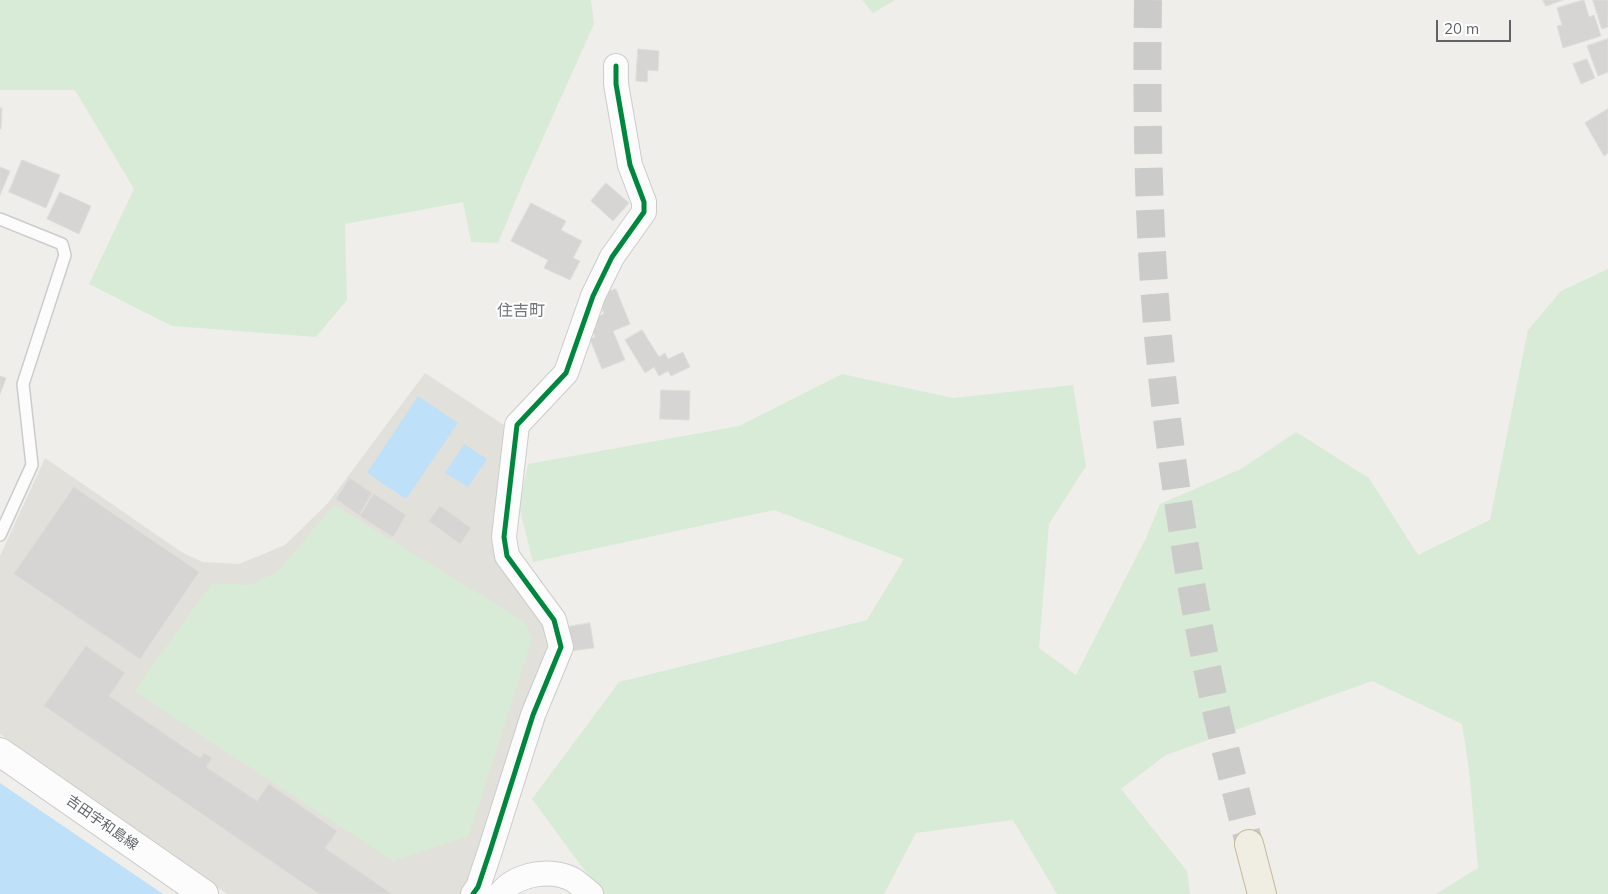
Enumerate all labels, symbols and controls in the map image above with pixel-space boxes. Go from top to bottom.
scale bar [1438,10,1513,42]
text: 20 m [1444,19,1479,38]
district label: 住吉町 [497,301,545,321]
street label: 吉田宇和島線 [63,792,141,854]

